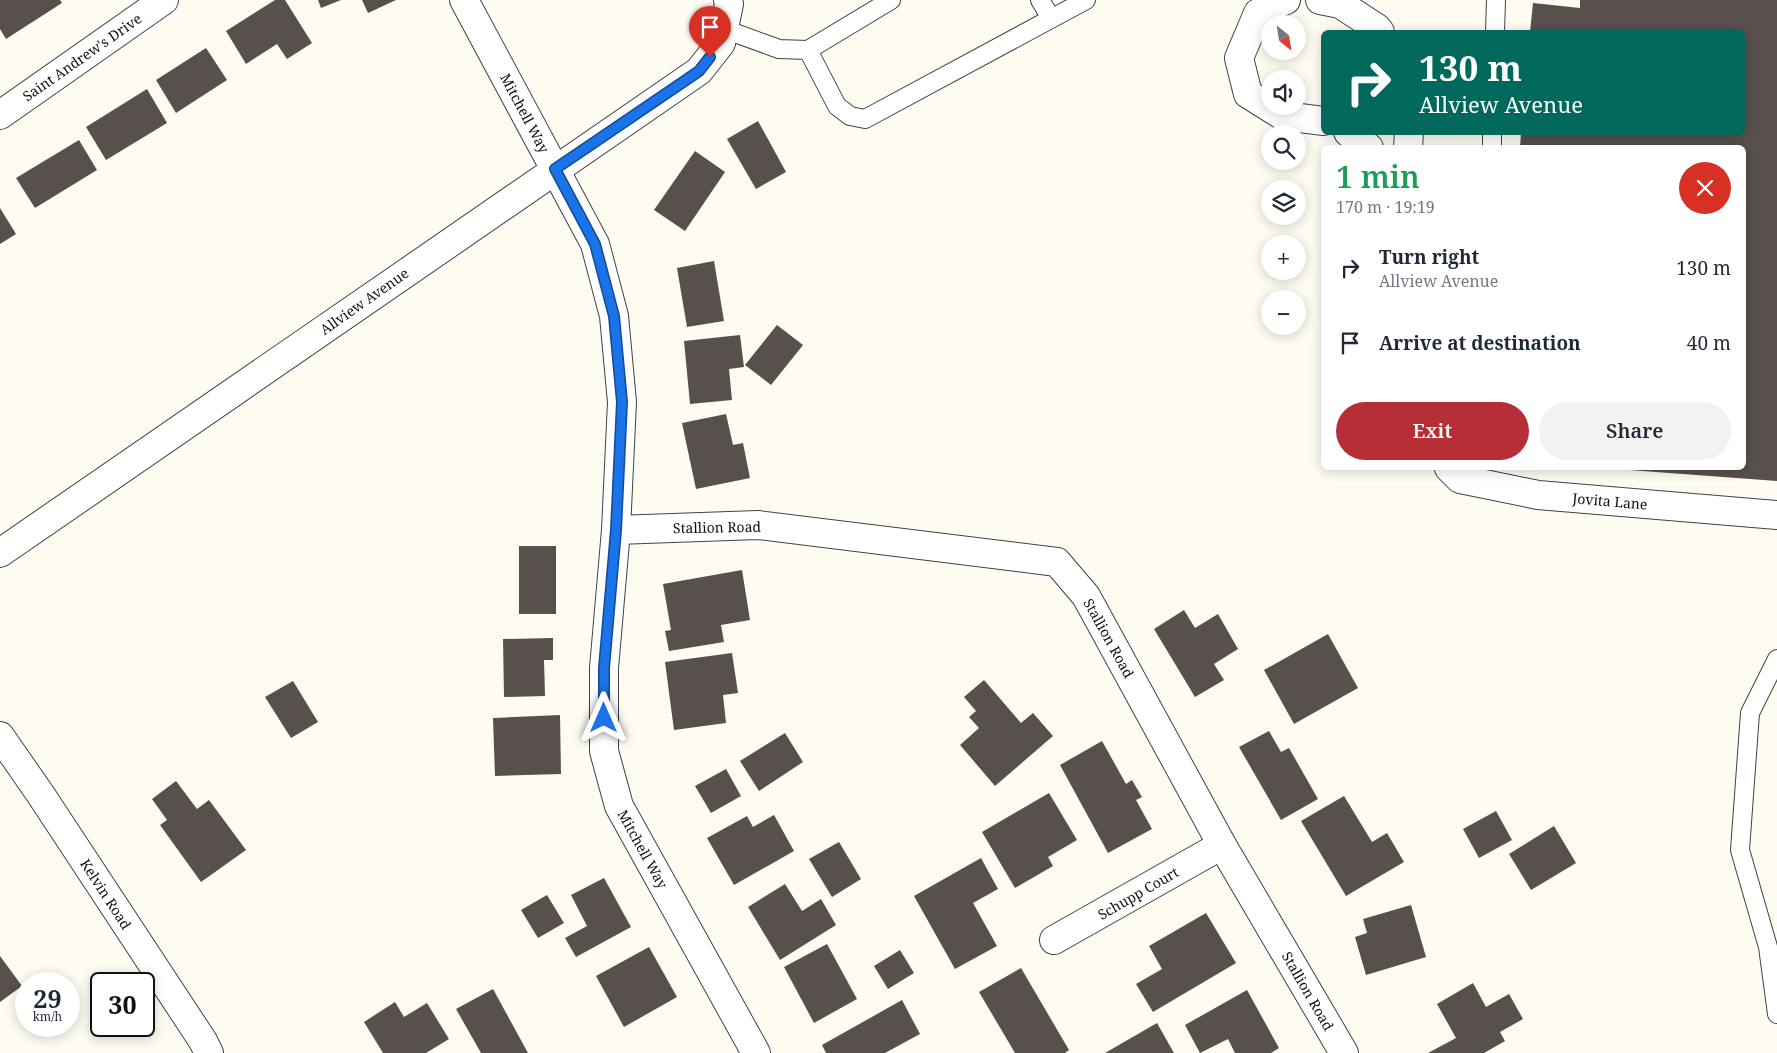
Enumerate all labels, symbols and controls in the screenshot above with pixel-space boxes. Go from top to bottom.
pin [689,6,731,57]
street label: Saint Andrew's Drive [19,9,145,105]
icon: arrive [696,13,724,41]
north arrow [1261,15,1306,60]
map controls [1261,15,1306,335]
text: 130 m [1419,44,1522,91]
icon: right [1336,50,1401,115]
street label: Mitchell Way [496,70,554,156]
button: sound [1261,70,1306,115]
text: Allview Avenue [1419,89,1583,119]
button: search [1261,125,1306,170]
text: 1 min [1336,156,1420,197]
button: close [1679,162,1731,214]
button: layers [1261,180,1306,225]
text: 170 m · 19:19 [1336,196,1435,218]
button: + [1261,235,1306,280]
text: Turn right [1379,244,1479,270]
icon: right [1336,254,1364,282]
text: 130 m [1676,255,1731,281]
street label: Allview Avenue [316,263,412,339]
text: Allview Avenue [1379,270,1498,292]
button: − [1261,290,1306,335]
icon: arrive [1336,329,1364,357]
text: Arrive at destination [1379,330,1581,356]
text: 40 m [1687,330,1731,356]
button: Exit [1336,402,1529,460]
button: Share [1539,402,1731,460]
street label: Jovita Lane [1571,488,1648,514]
street label: Stallion Road [673,517,762,537]
street label: Stallion Road [1079,595,1139,681]
position arrow [577,691,629,743]
street label: Mitchell Way [614,806,673,892]
street label: Kelvin Road [76,855,136,933]
street label: Schupp Court [1094,862,1182,924]
street label: Stallion Road [1278,948,1338,1034]
speed limit sign: 30 [90,972,155,1037]
text: 29 [33,981,62,1015]
text: km/h [33,1008,62,1025]

